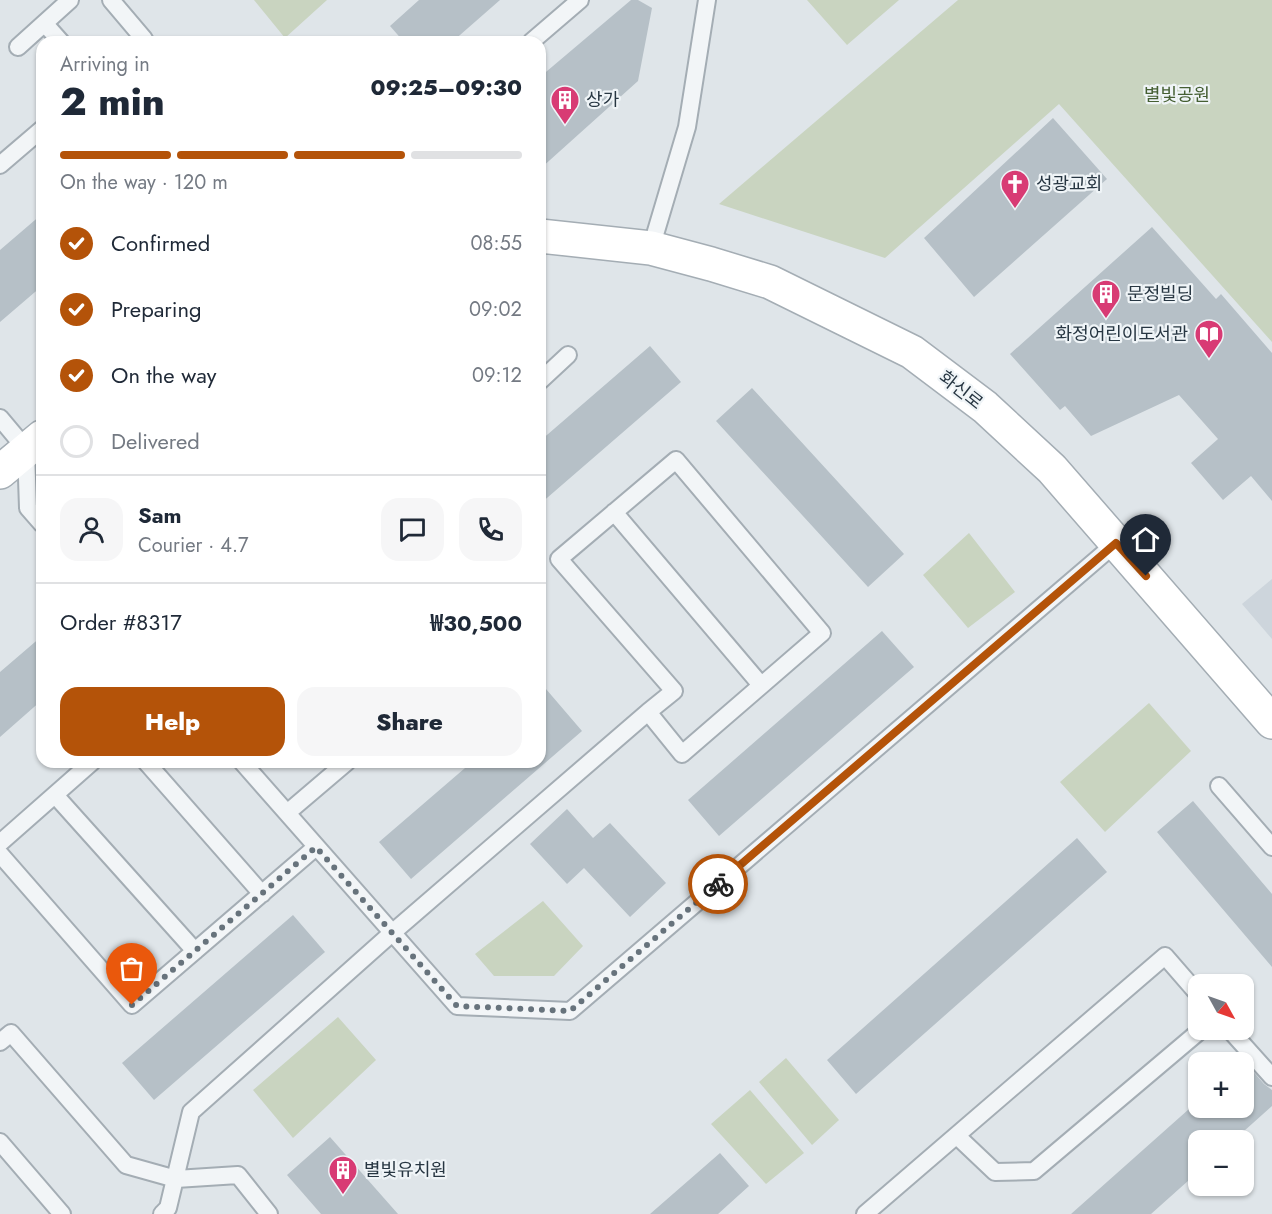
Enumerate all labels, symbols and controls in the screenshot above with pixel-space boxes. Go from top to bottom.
text: Arriving in [60,50,150,79]
text: 09:25–09:30 [371,71,522,103]
text: 2 min [60,73,165,130]
park label: 별빛공원 [1144,82,1210,108]
building icon: 상가 [549,84,581,126]
place label: 상가 [586,87,620,113]
text: On the way · 120 m [60,168,228,197]
church icon: 성광교회 [999,168,1031,210]
place label: 성광교회 [1036,171,1102,197]
icon: check [60,227,93,260]
text: Confirmed [111,227,210,259]
text: 08:55 [471,229,522,258]
building icon: 문정빌딩 [1090,278,1122,320]
place label: 문정빌딩 [1127,281,1193,307]
icon: check [60,293,93,326]
text: Preparing [111,293,202,325]
text: 09:02 [469,295,522,324]
library icon: 화정어린이도서관 [1193,318,1225,360]
place label: 화정어린이도서관 [1056,321,1188,347]
icon: check [60,359,93,392]
text: On the way [111,359,216,391]
text: 09:12 [472,361,522,390]
street label: 화신로 [933,364,989,416]
text: Delivered [111,425,200,457]
button: person [60,498,123,561]
button: chat [381,498,444,561]
button: phone [459,498,522,561]
text: Sam [138,499,182,531]
pin [1120,514,1171,576]
icon: home [1129,523,1162,556]
text: Courier · 4.7 [138,531,249,560]
text: Order #8317 [60,606,182,638]
text: ₩30,500 [430,607,522,639]
button: Help [60,687,285,756]
button: Share [297,687,522,756]
courier [688,854,748,914]
icon: bike [702,868,735,901]
pin [106,943,157,1005]
icon: bag [115,952,148,985]
north arrow [1188,974,1254,1040]
map controls [1188,974,1254,1196]
button: + [1188,1052,1254,1118]
button: − [1188,1130,1254,1196]
building icon: 별빛유치원 [327,1154,359,1196]
place label: 별빛유치원 [364,1157,447,1183]

